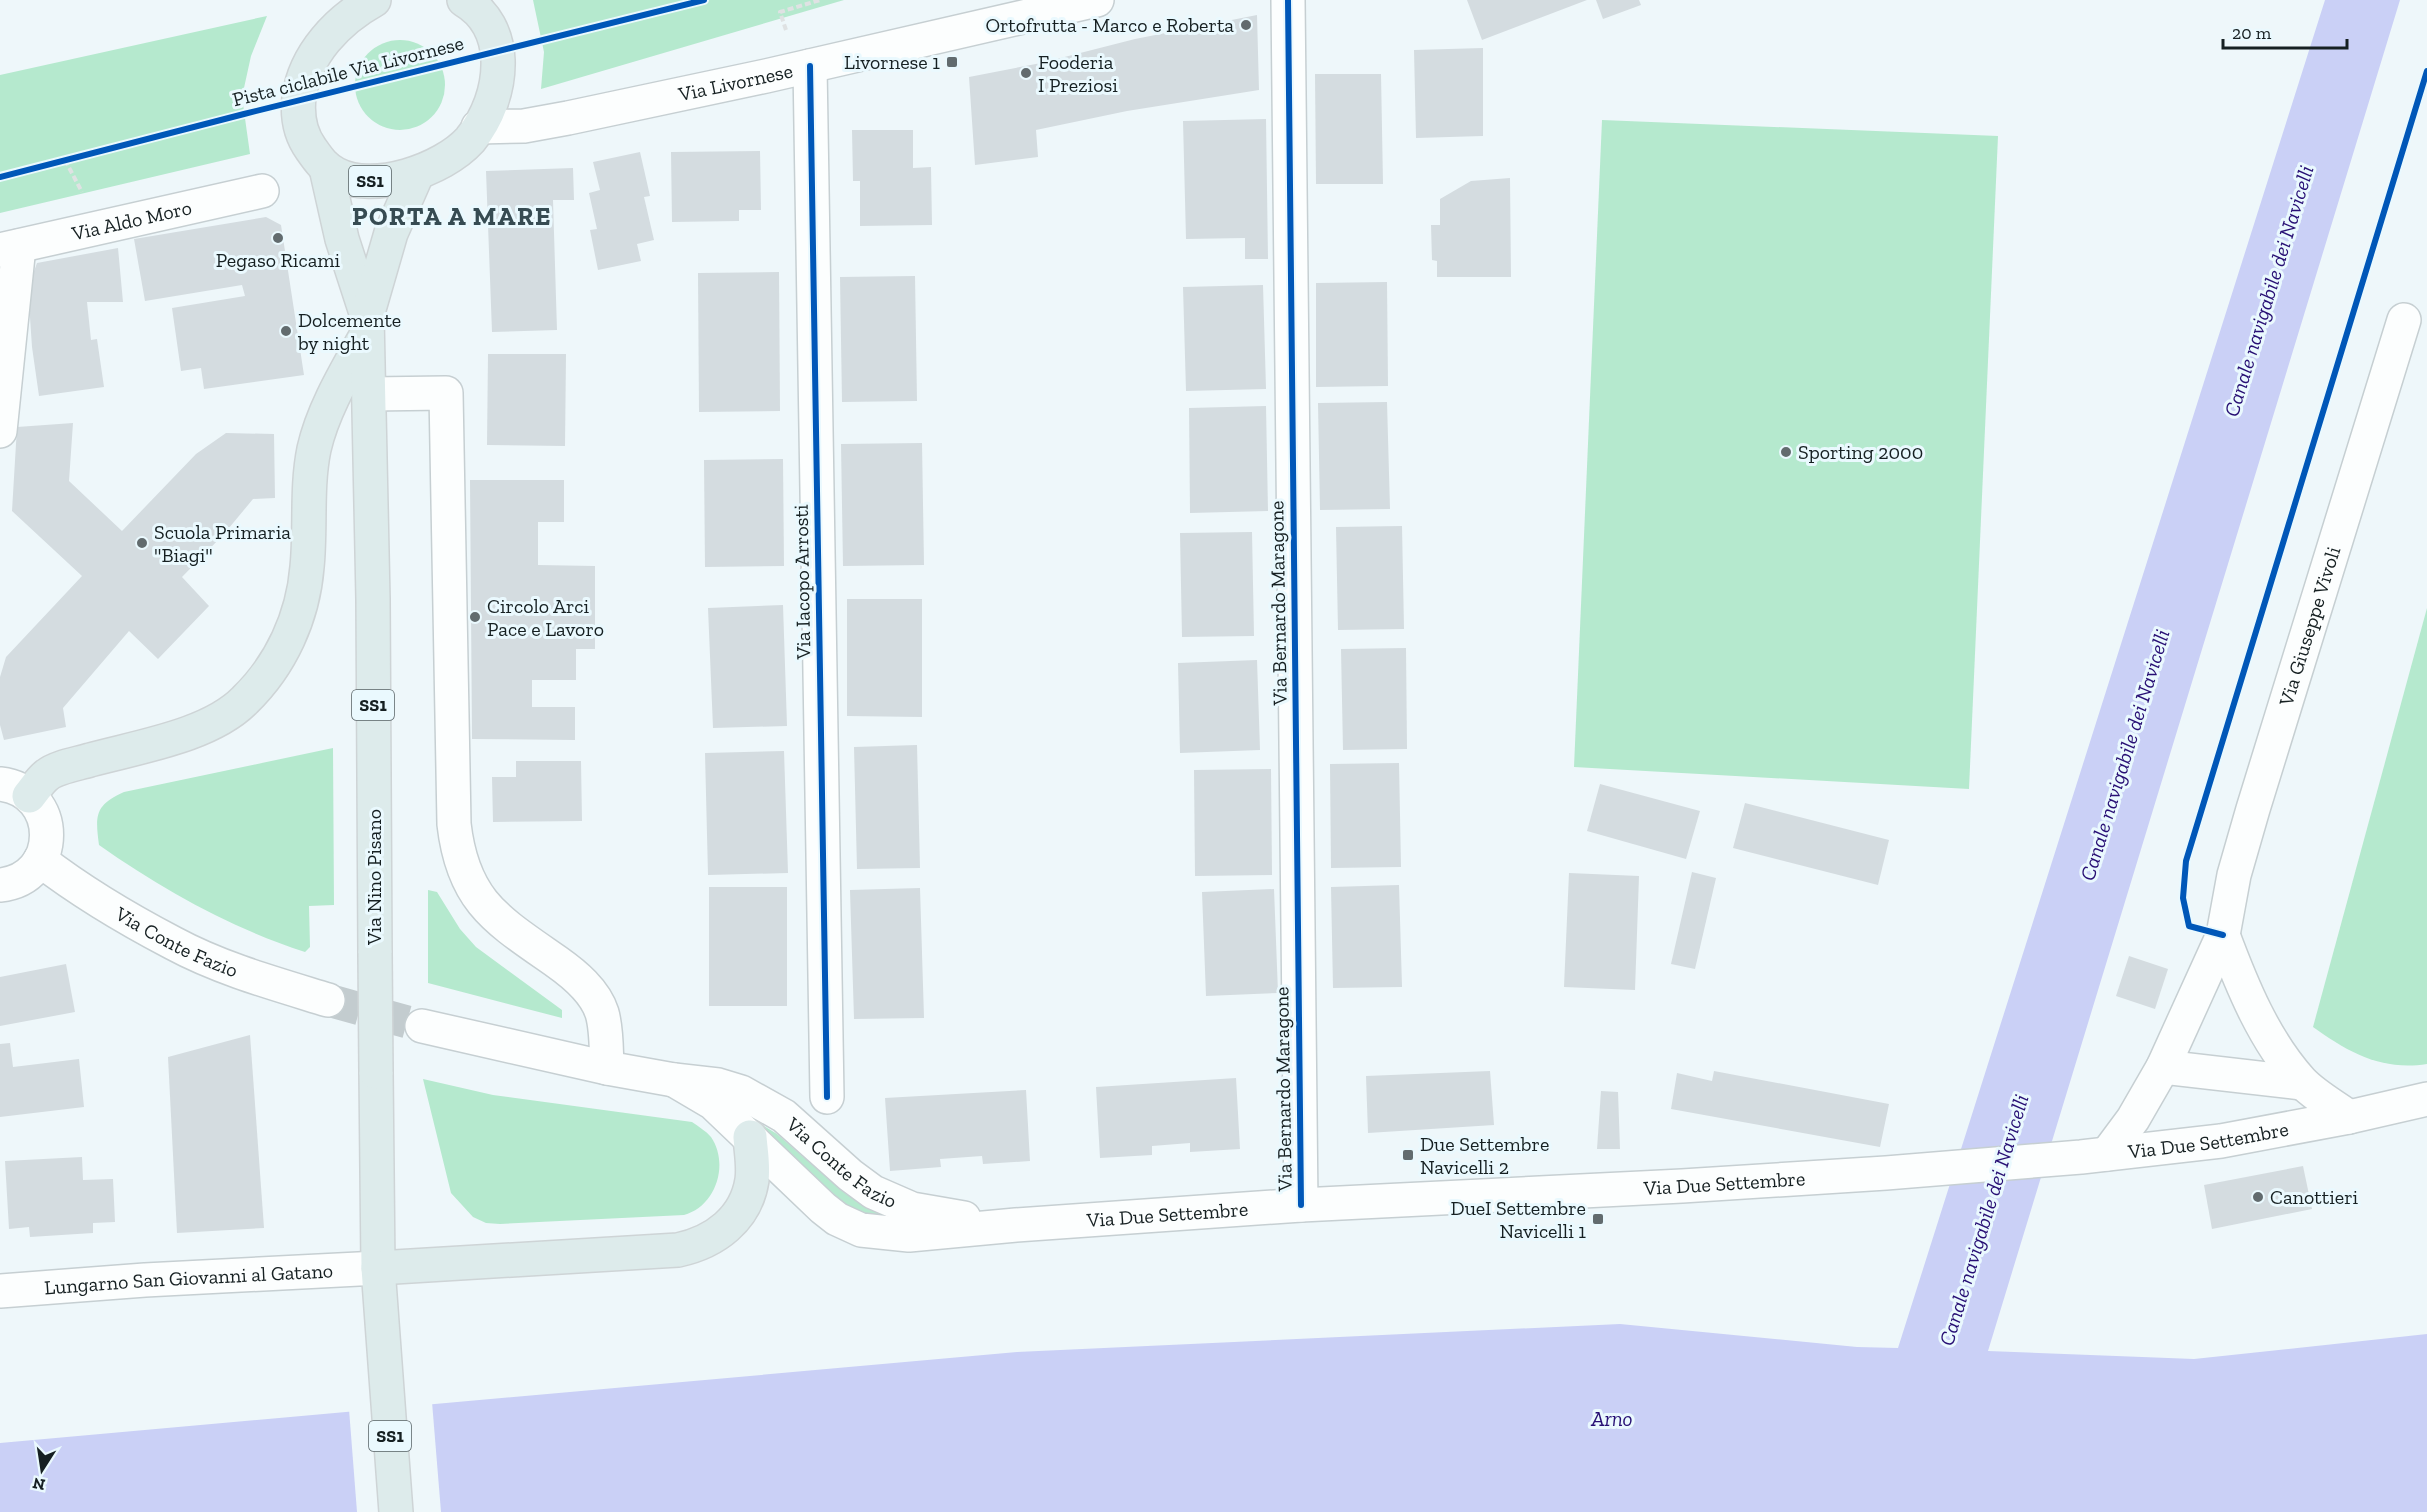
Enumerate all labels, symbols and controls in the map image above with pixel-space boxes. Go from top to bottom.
scale bar [2223,12,2348,50]
place label: Ortofrutta - Marco e Roberta [985,13,1234,37]
marker: Ortofrutta - Marco e Roberta [1239,18,1253,32]
text: 20 m [2232,22,2272,44]
street label: Pista ciclabile Via Livornese [230,31,466,111]
place label: Livornese 1 [844,50,940,74]
place label: Fooderia I Preziosi [1038,50,1118,97]
marker: Livornese 1 [945,55,959,69]
street label: Via Livornese [675,58,795,106]
marker: Fooderia I Preziosi [1019,66,1033,80]
water label: Canale navigabile dei Navicelli [2218,162,2319,419]
road number: SS1 [349,166,391,196]
street label: Via Aldo Moro [69,195,194,246]
district label: PORTA A MARE [352,200,552,232]
marker: Pegaso Ricami [271,231,285,245]
place label: Pegaso Ricami [216,248,341,272]
place label: Dolcemente by night [297,308,401,355]
marker: Dolcemente by night [279,324,293,338]
place label: Sporting 2000 [1798,440,1923,464]
marker: Sporting 2000 [1779,445,1793,459]
street label: Via Bernardo Maragone [1264,500,1292,707]
street label: Via Iacopo Arrosti [789,504,815,661]
place label: Scuola Primaria "Biagi" [154,520,291,567]
marker: Scuola Primaria "Biagi" [135,536,149,550]
street label: Via Giuseppe Vivoli [2273,543,2345,710]
place label: Circolo Arci Pace e Lavoro [487,594,604,641]
marker: Circolo Arci Pace e Lavoro [468,610,482,624]
water label: Canale navigabile dei Navicelli [2074,626,2175,883]
road number: SS1 [352,690,394,720]
street label: Via Nino Pisano [362,809,386,946]
street label: Via Conte Fazio [110,901,241,982]
street label: Via Bernardo Maragone [1269,986,1297,1193]
water label: Canale navigabile dei Navicelli [1933,1091,2034,1348]
street label: Via Conte Fazio [781,1111,900,1213]
street label: Via Due Settembre [2126,1117,2290,1164]
place label: Due Settembre Navicelli 2 [1420,1132,1549,1179]
marker: Due Settembre Navicelli 2 [1401,1148,1415,1162]
street label: Via Due Settembre [1642,1166,1806,1200]
place label: Canottieri [2270,1185,2359,1209]
marker: Canottieri [2251,1190,2265,1204]
place label: DueI Settembre Navicelli 1 [1451,1196,1586,1243]
street label: Via Due Settembre [1085,1197,1249,1232]
marker: DueI Settembre Navicelli 1 [1591,1212,1605,1226]
street label: Lungarno San Giovanni al Gatano [43,1258,334,1300]
water label: Arno [1590,1406,1633,1431]
road number: SS1 [369,1421,411,1451]
north arrow [12,1440,72,1500]
text: N [31,1474,47,1495]

